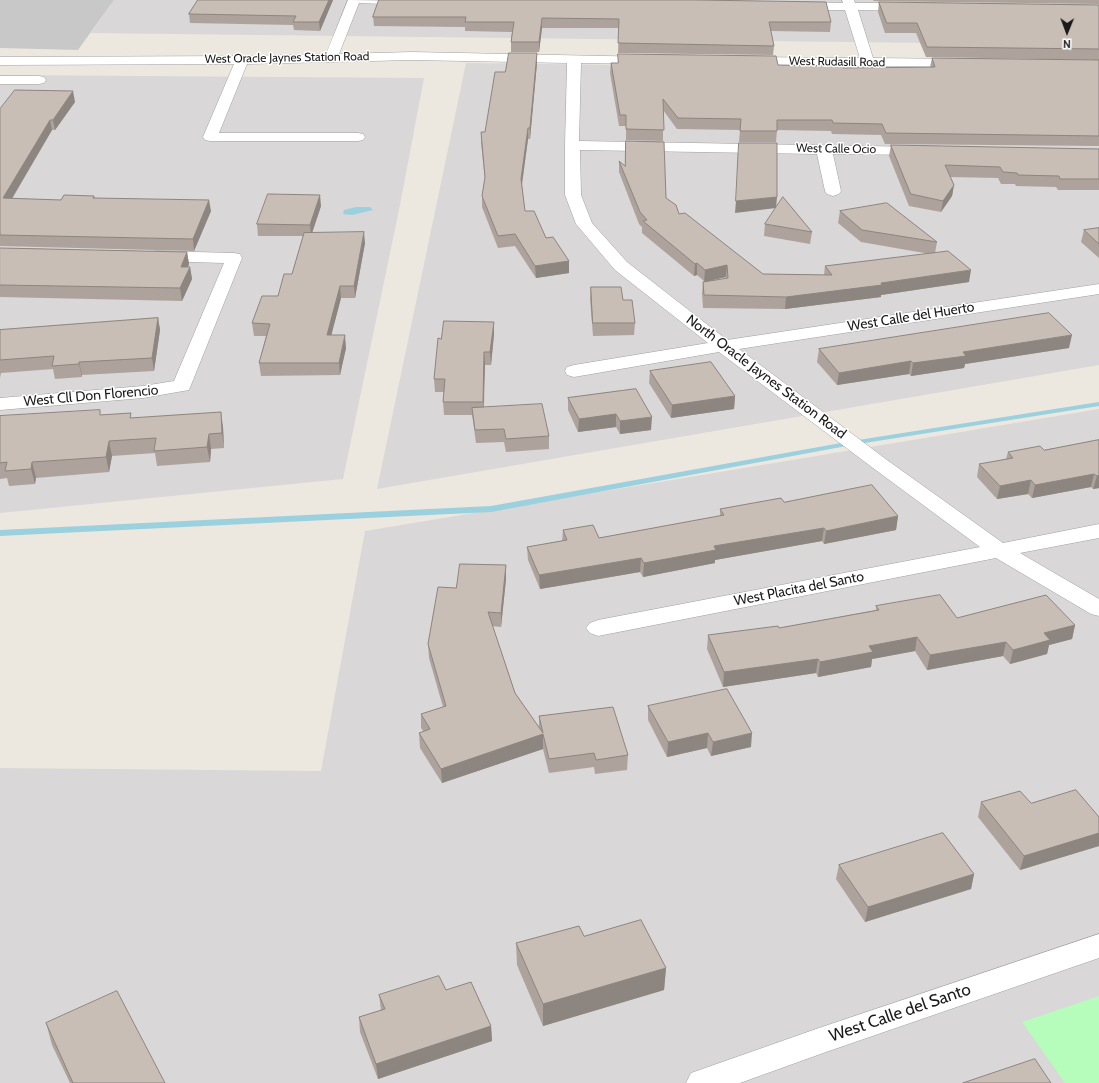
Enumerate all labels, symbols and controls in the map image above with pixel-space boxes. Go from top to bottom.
north arrow [1047,12,1087,52]
text: N [1063,37,1071,51]
street label: West Oracle Jaynes Station Road [205,49,369,67]
street label: West Rudasill Road [789,54,885,70]
street label: West Calle Ocio [796,141,876,157]
street label: West Calle del Huerto [846,299,976,335]
street label: North Oracle Jaynes Station Road [683,311,849,443]
street label: West Cll Don Florencio [23,382,159,410]
street label: West Placita del Santo [733,568,865,610]
street label: West Calle del Santo [827,979,973,1047]

